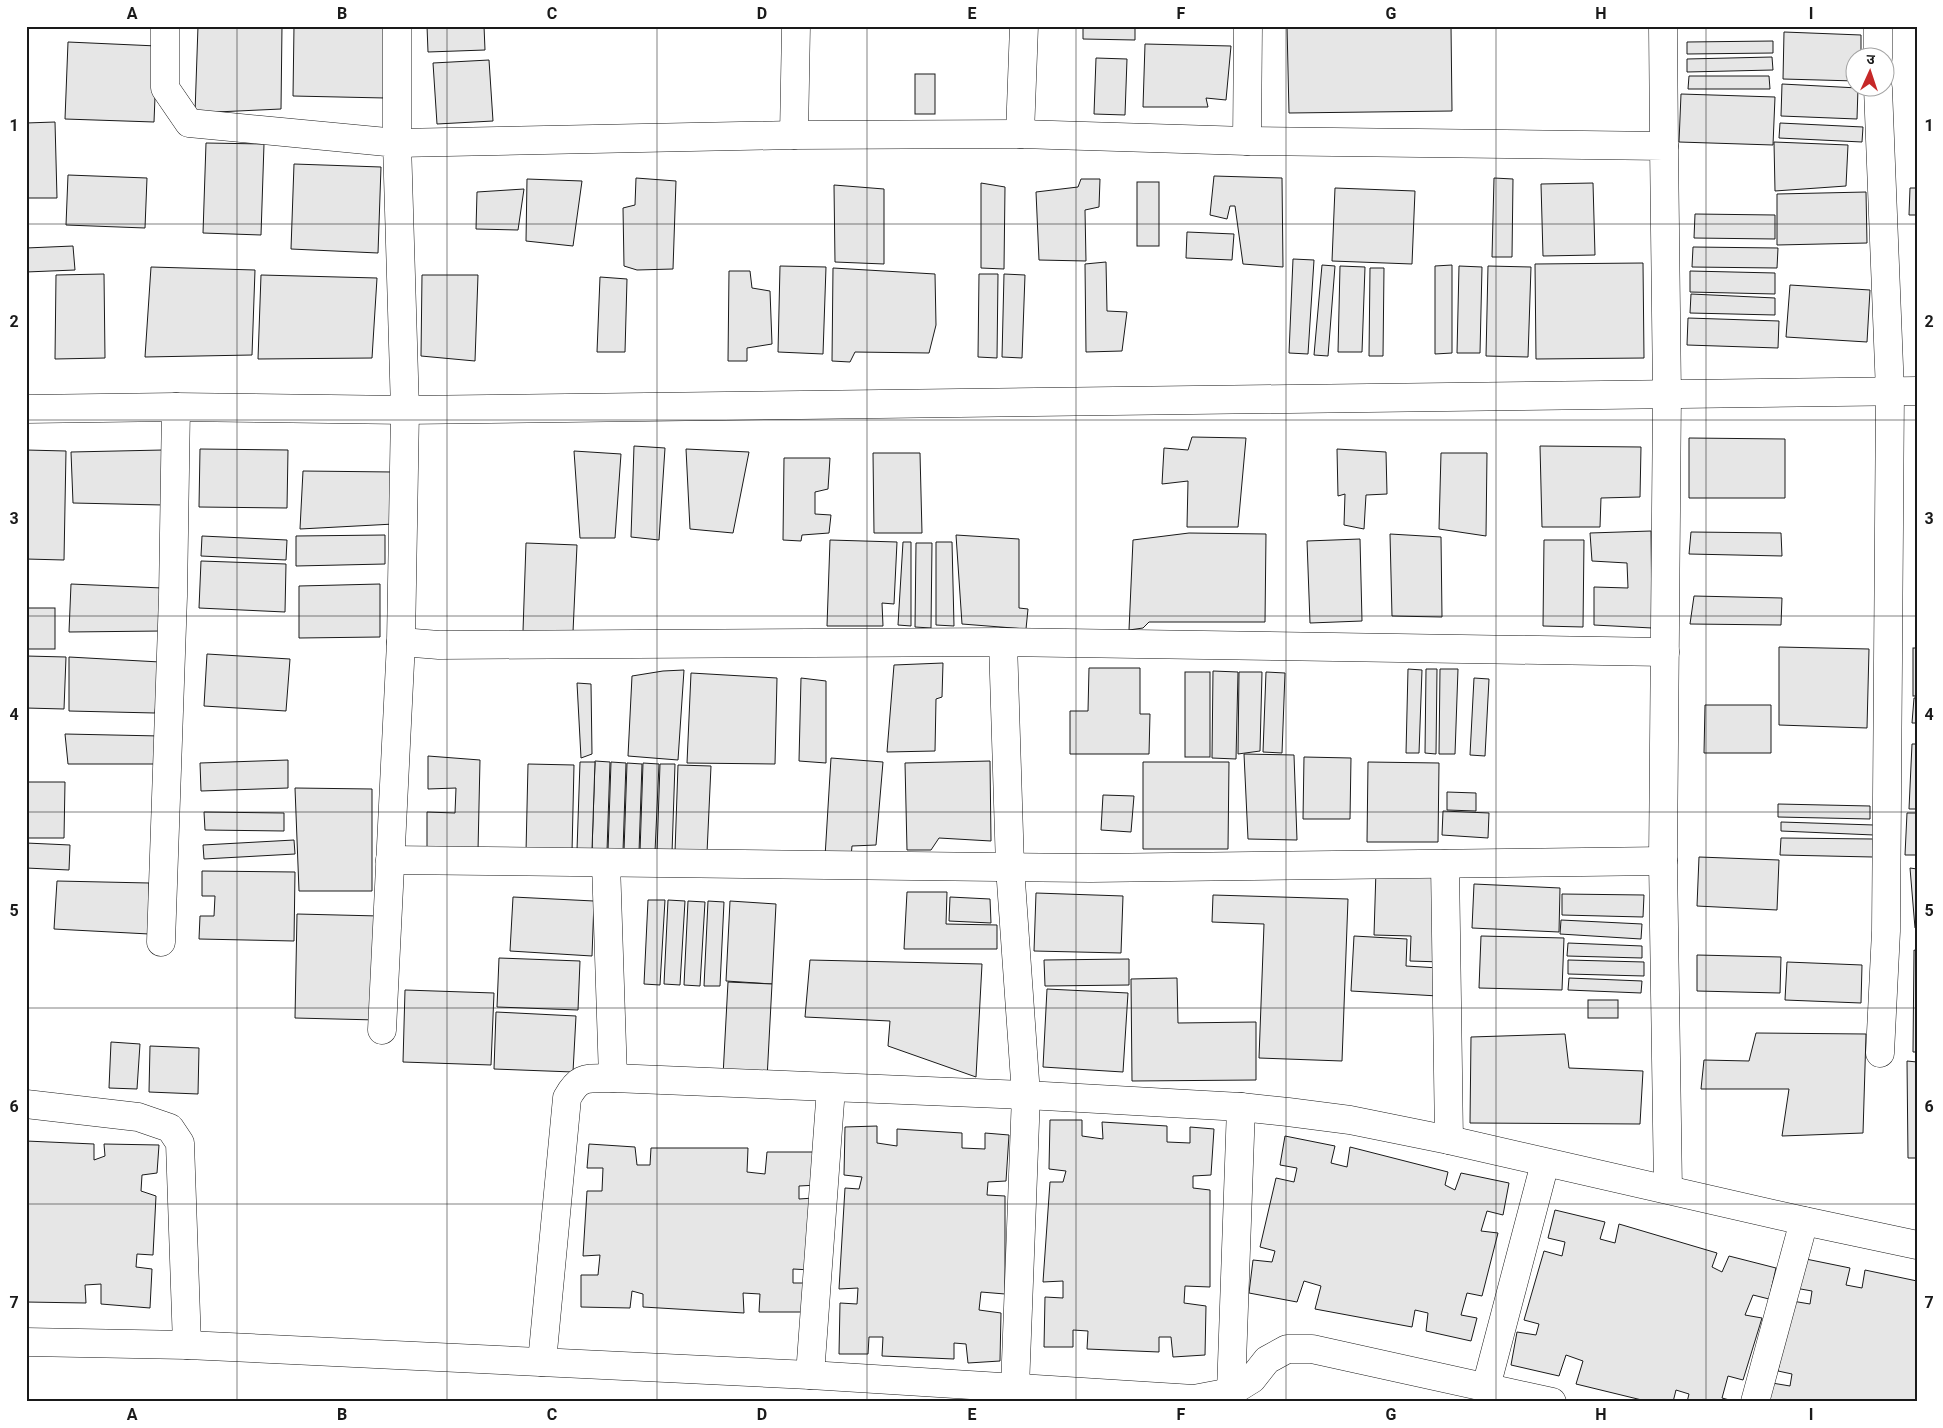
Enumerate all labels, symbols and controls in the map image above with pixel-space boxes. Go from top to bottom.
text: A [127,4,138,23]
text: B [337,4,347,23]
text: C [547,4,557,23]
text: D [757,4,767,23]
text: E [968,4,977,23]
text: F [1177,4,1186,23]
text: G [1386,4,1397,23]
text: H [1595,4,1607,23]
text: I [1809,4,1813,23]
north arrow [1846,48,1896,98]
text: उ [1866,51,1876,67]
text: 1 [9,116,19,135]
text: 1 [1924,116,1934,135]
text: 2 [9,312,19,331]
text: 2 [1924,312,1934,331]
text: 3 [9,509,19,528]
text: 3 [1924,509,1934,528]
text: 4 [9,705,19,724]
text: 4 [1924,705,1934,724]
text: 5 [9,901,19,920]
text: 5 [1924,901,1934,920]
text: 6 [9,1097,19,1116]
text: 6 [1924,1097,1934,1116]
text: 7 [9,1293,19,1312]
text: 7 [1924,1293,1934,1312]
text: A [127,1405,138,1424]
text: B [337,1405,347,1424]
text: C [547,1405,557,1424]
text: D [757,1405,767,1424]
text: E [968,1405,977,1424]
text: F [1177,1405,1186,1424]
text: G [1386,1405,1397,1424]
text: H [1595,1405,1607,1424]
text: I [1809,1405,1813,1424]

